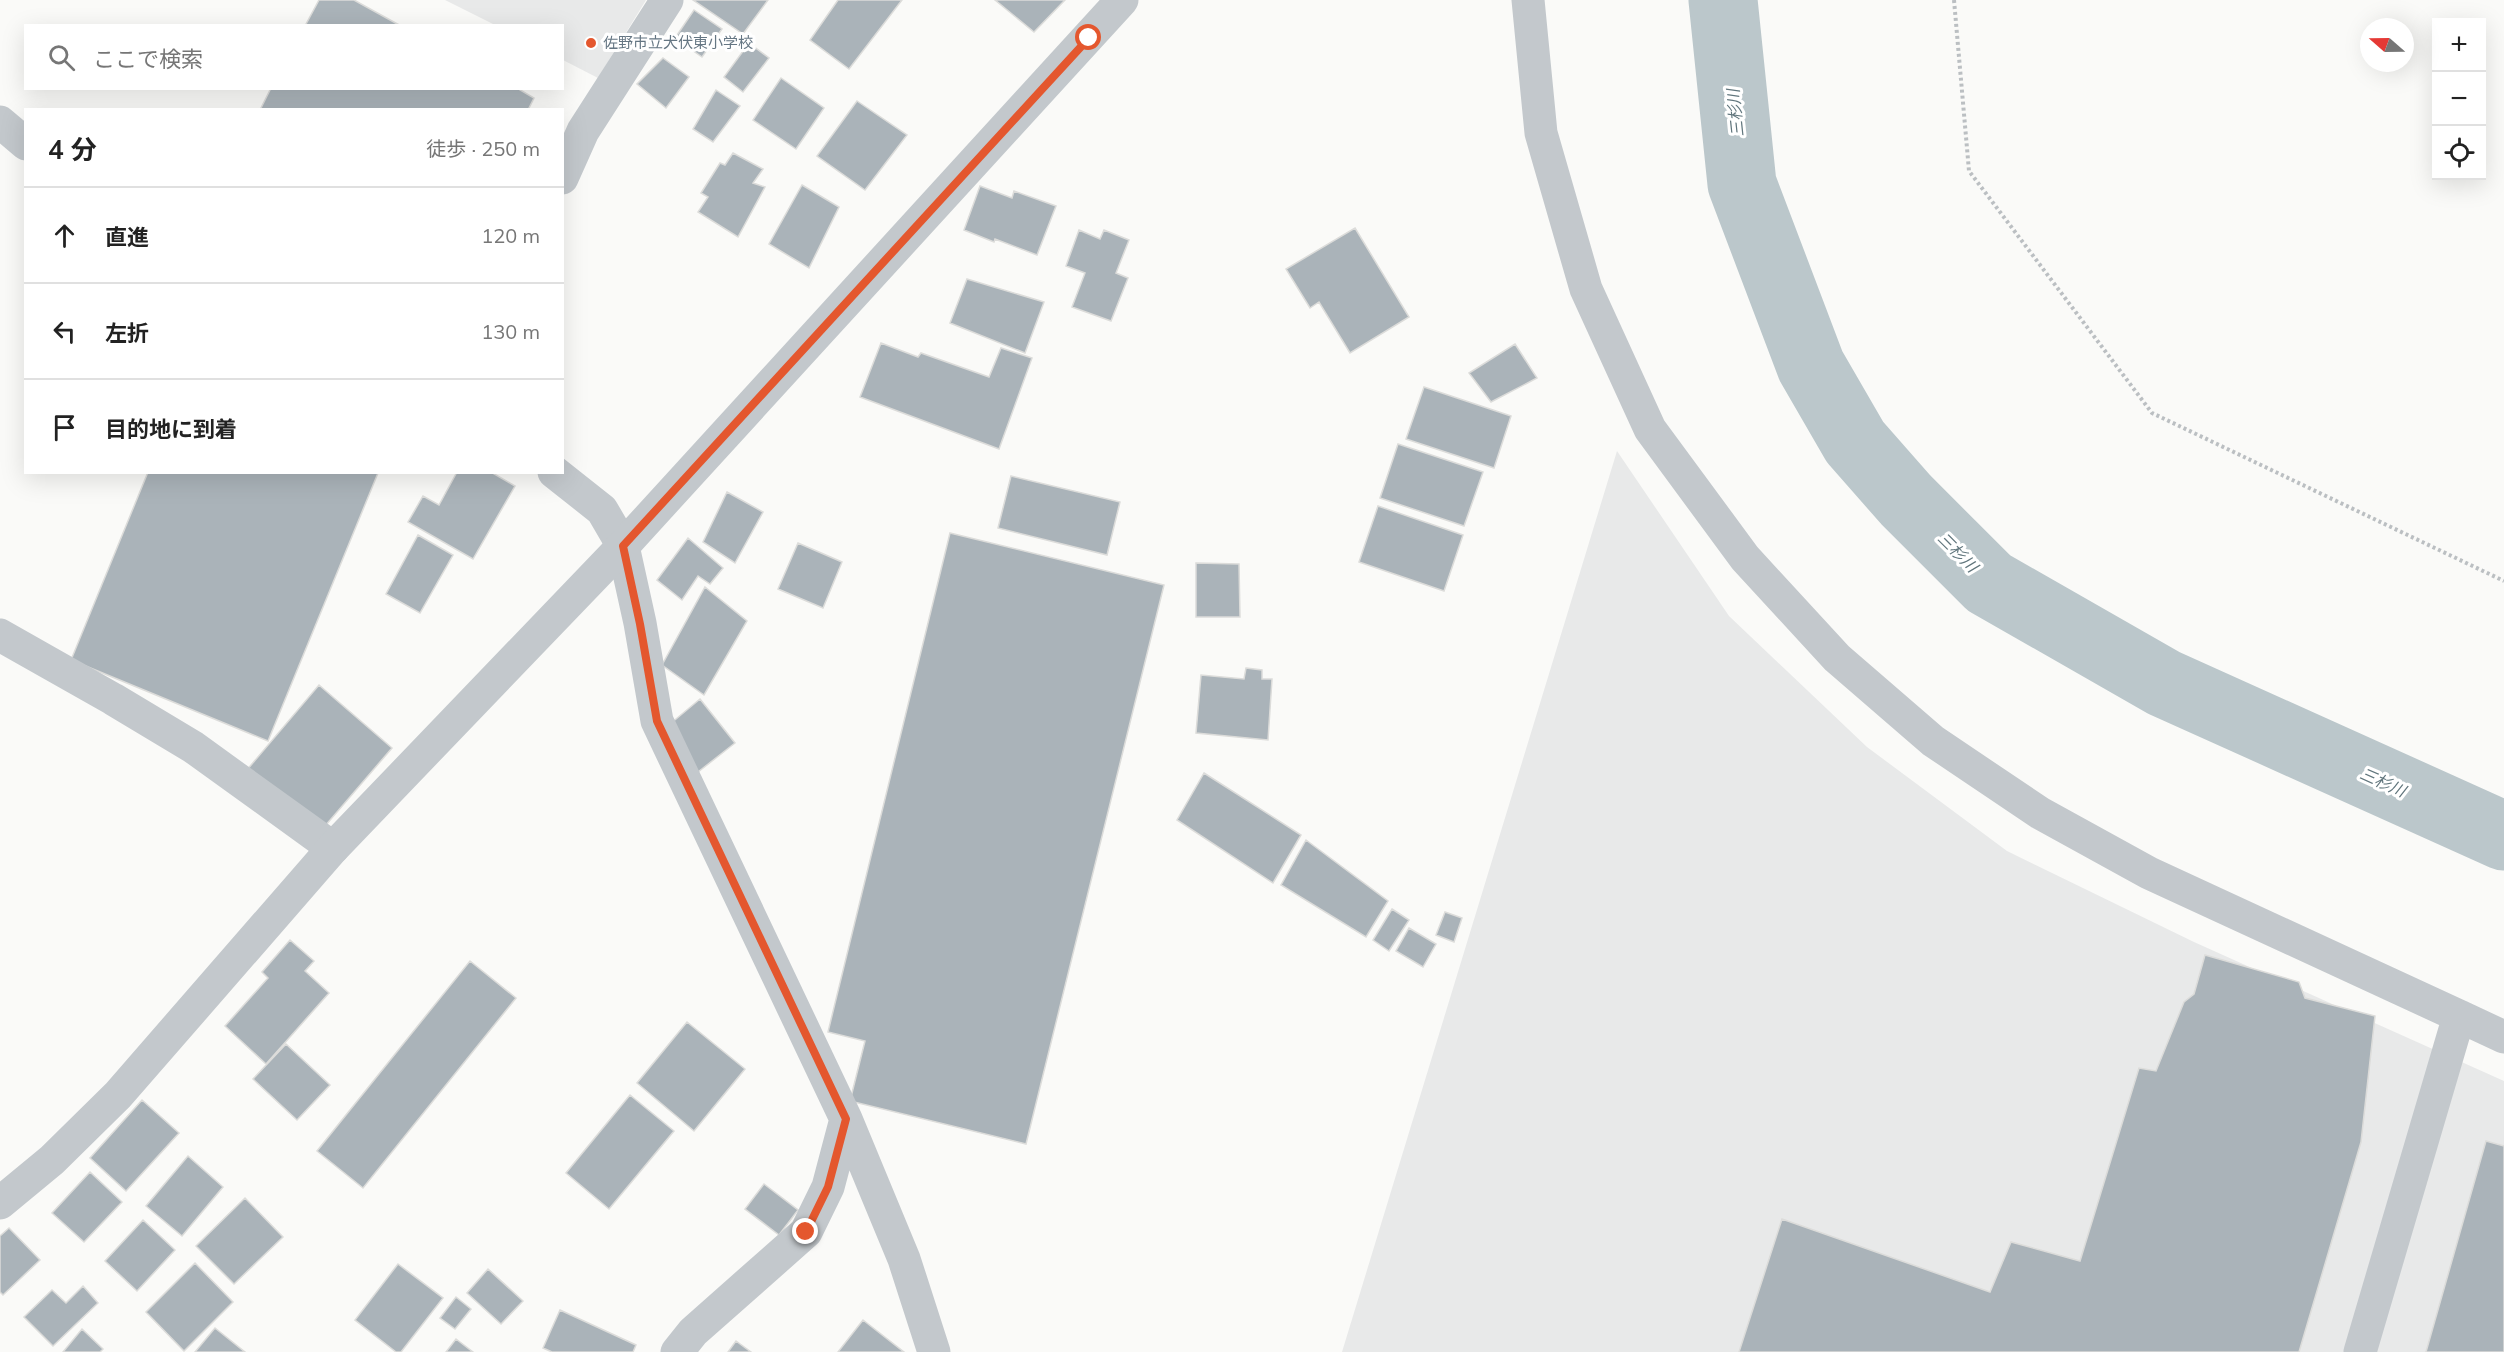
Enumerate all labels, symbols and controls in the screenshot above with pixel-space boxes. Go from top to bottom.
north arrow [2360,18,2414,72]
map controls [2432,18,2486,180]
button: + [2432,18,2486,72]
search box [24,24,564,90]
route start [1075,24,1101,50]
place label: 佐野市立犬伏東小学校 [603,33,753,52]
marker: 佐野市立犬伏東小学校 [584,36,598,50]
icon: search [45,41,78,74]
text: ここで検索 [93,45,203,73]
button: − [2432,72,2486,126]
water label: 三杉川 [1722,86,1747,138]
button: locate [2432,126,2486,180]
text: 4 分 [48,133,97,166]
text: 徒歩 · 250 m [426,136,540,161]
icon: ahead [48,219,81,252]
text: 直進 [105,223,149,251]
text: 120 m [481,223,540,248]
icon: left [48,315,81,348]
text: 左折 [105,319,149,347]
text: 130 m [481,319,540,344]
icon: arrive [48,411,81,444]
text: 目的地に到着 [105,415,237,443]
water label: 三杉川 [1934,528,1983,577]
water label: 三杉川 [2357,763,2411,802]
route end [792,1218,818,1244]

